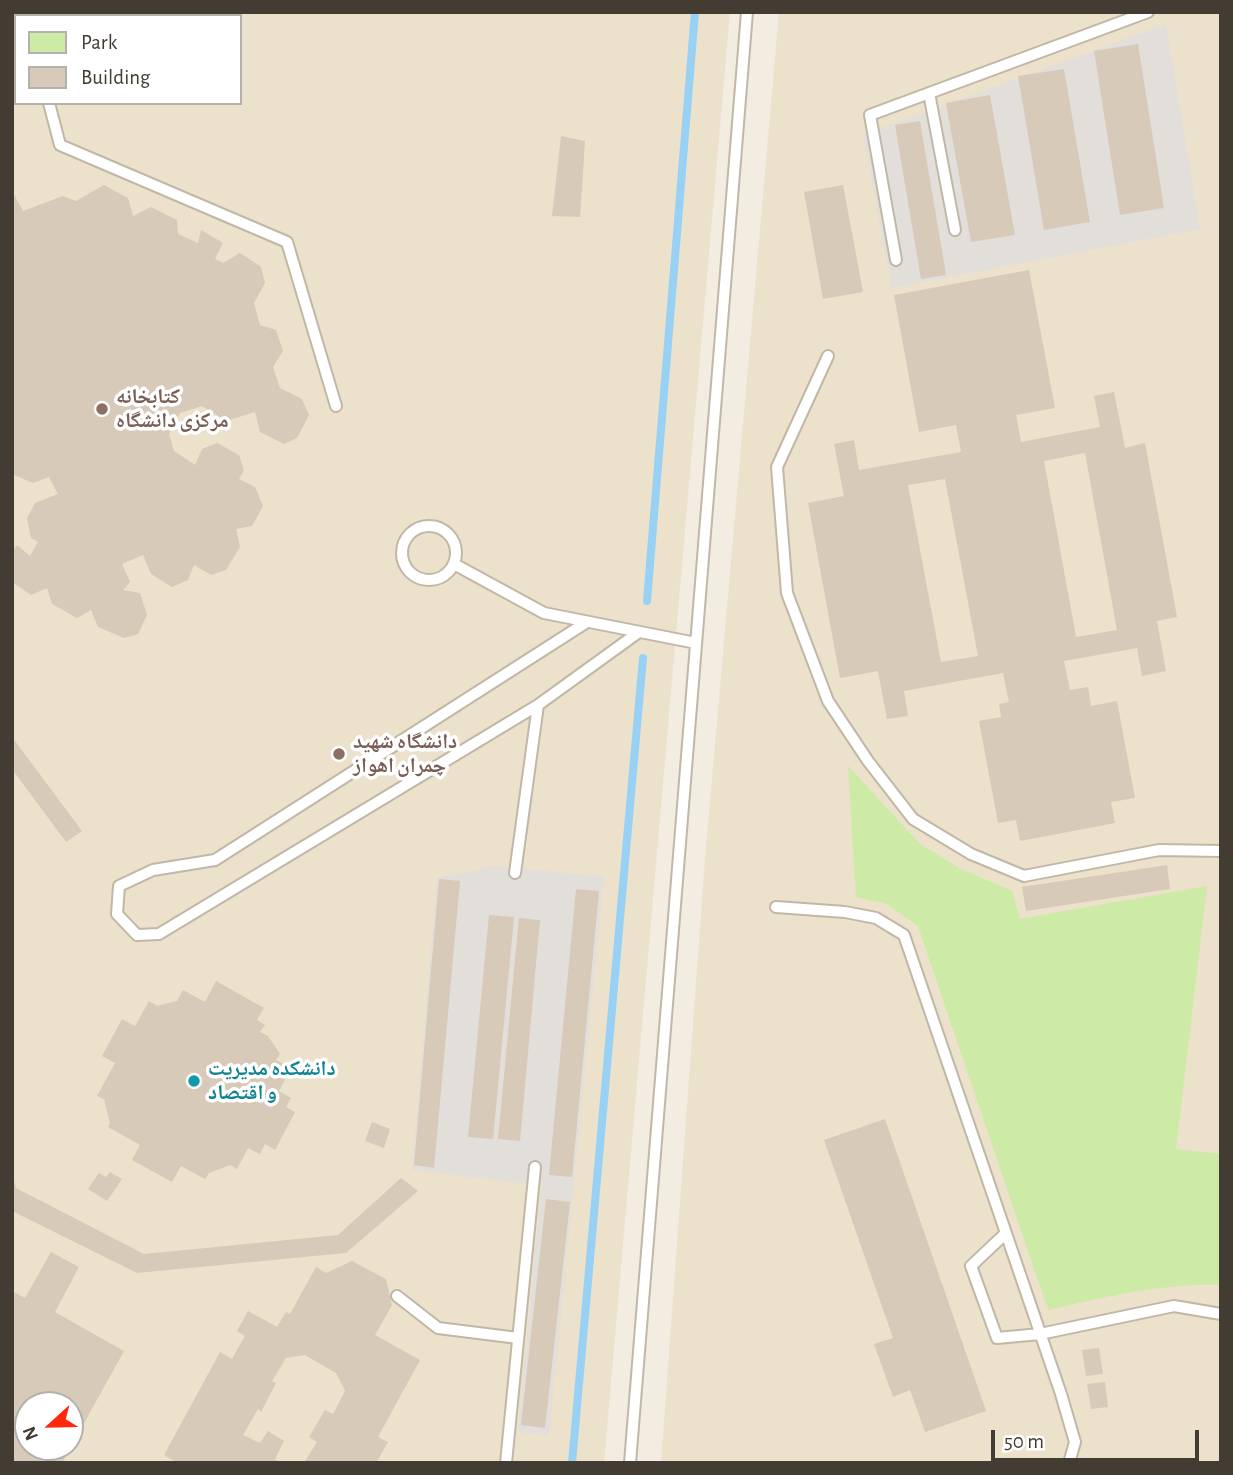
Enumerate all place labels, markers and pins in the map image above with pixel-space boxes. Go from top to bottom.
place label: کتابخانه مرکزی دانشگاه [116,384,229,434]
marker: کتابخانه مرکزی دانشگاه [94,401,110,417]
place label: دانشگاه شهید چمران اهواز [353,729,457,779]
marker: دانشگاه شهید چمران اهواز [331,746,347,762]
place label: دانشکده مدیریت و اقتصاد [208,1056,336,1106]
marker: دانشکده مدیریت و اقتصاد [186,1073,202,1089]

